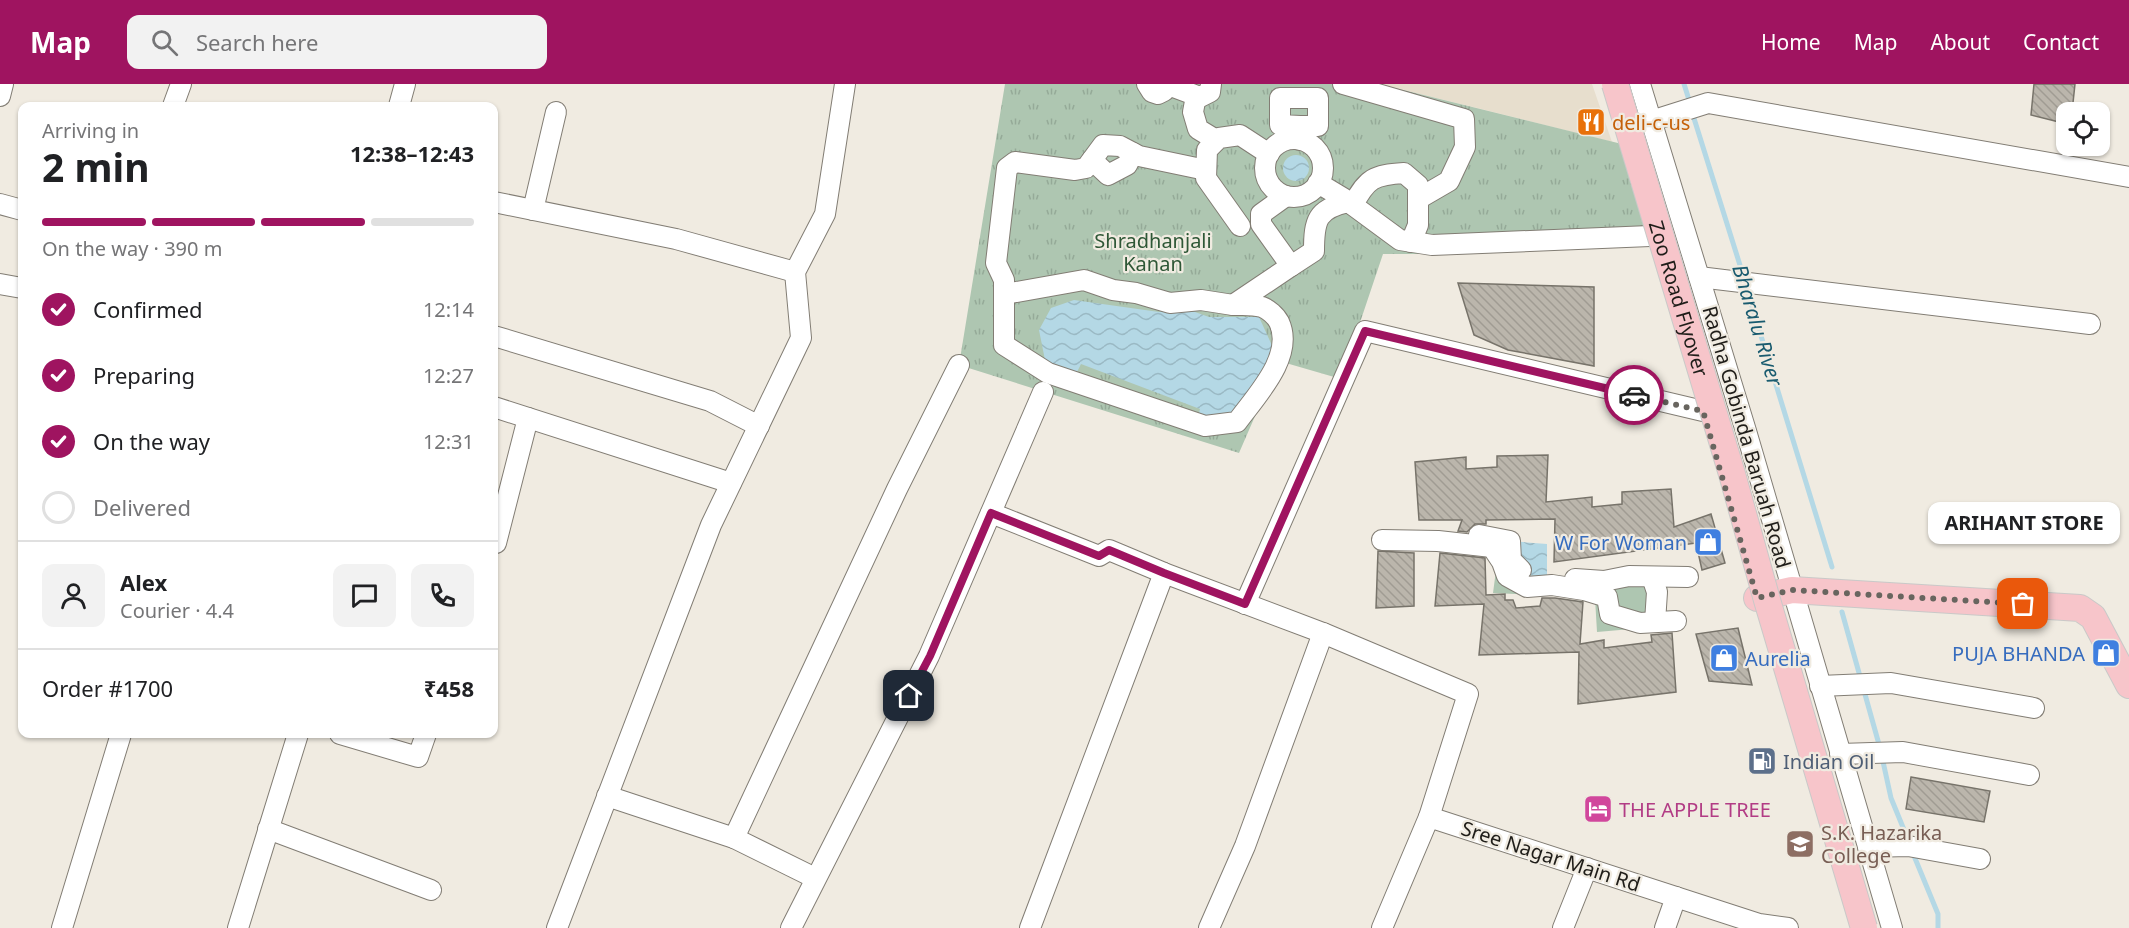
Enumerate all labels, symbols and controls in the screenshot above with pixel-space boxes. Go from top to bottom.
search box [127,15,547,69]
text: Map [30,23,91,61]
icon: search [148,26,181,59]
text: Search here [196,27,318,57]
text: Home [1761,28,1821,56]
text: Map [1854,28,1897,56]
text: About [1930,28,1990,56]
text: Contact [2023,28,2099,56]
map controls [2056,102,2110,156]
button: locate [2056,102,2110,156]
restaurant icon: deli-c-us [1575,106,1607,138]
place label: deli-c-us [1612,109,1690,136]
text: Arriving in [42,117,139,144]
text: 12:38–12:43 [350,138,474,168]
text: 2 min [42,140,149,193]
street label: Zoo Road Flyover [1643,217,1715,380]
park label: Shradhanjali Kanan [1094,227,1212,277]
text: On the way · 390 m [42,235,222,262]
water label: Bharalu River [1726,261,1790,391]
icon: check [42,293,75,326]
text: Confirmed [93,294,203,324]
text: 12:14 [423,296,474,323]
street label: Radha Gobinda Baruah Road [1697,303,1797,571]
icon: check [42,359,75,392]
text: Preparing [93,360,195,390]
text: 12:27 [423,362,474,389]
courier [1604,365,1664,425]
icon: car [1618,379,1651,412]
icon: check [42,425,75,458]
text: On the way [93,426,210,456]
text: 12:31 [423,428,474,455]
text: Delivered [93,492,191,522]
callout: ARIHANT STORE [1927,502,2119,544]
text: ARIHANT STORE [1944,509,2104,536]
shop icon: W For Woman [1692,526,1724,558]
place label: W For Woman [1555,529,1687,556]
button: person [42,564,105,627]
button: chat [333,564,396,627]
button: phone [411,564,474,627]
text: Alex [120,567,167,597]
pin [1997,578,2048,629]
icon: bag [2006,587,2039,620]
text: Courier · 4.4 [120,597,234,624]
shop icon: PUJA BHANDA [2090,637,2122,669]
place label: PUJA BHANDA [1952,640,2085,667]
shop icon: Aurelia [1708,642,1740,674]
place label: Aurelia [1745,645,1811,672]
pin [883,670,934,721]
text: Order #1700 [42,673,173,703]
text: ₹458 [424,673,474,703]
icon: home [892,679,925,712]
fuel station icon: Indian Oil [1746,745,1778,777]
place label: Indian Oil [1783,748,1874,775]
hotel icon: THE APPLE TREE [1582,793,1614,825]
place label: THE APPLE TREE [1619,796,1771,823]
street label: Sree Nagar Main Rd [1458,814,1644,898]
place label: S.K. Hazarika College [1821,819,1942,869]
school or university icon: S.K. Hazarika College [1784,828,1816,860]

